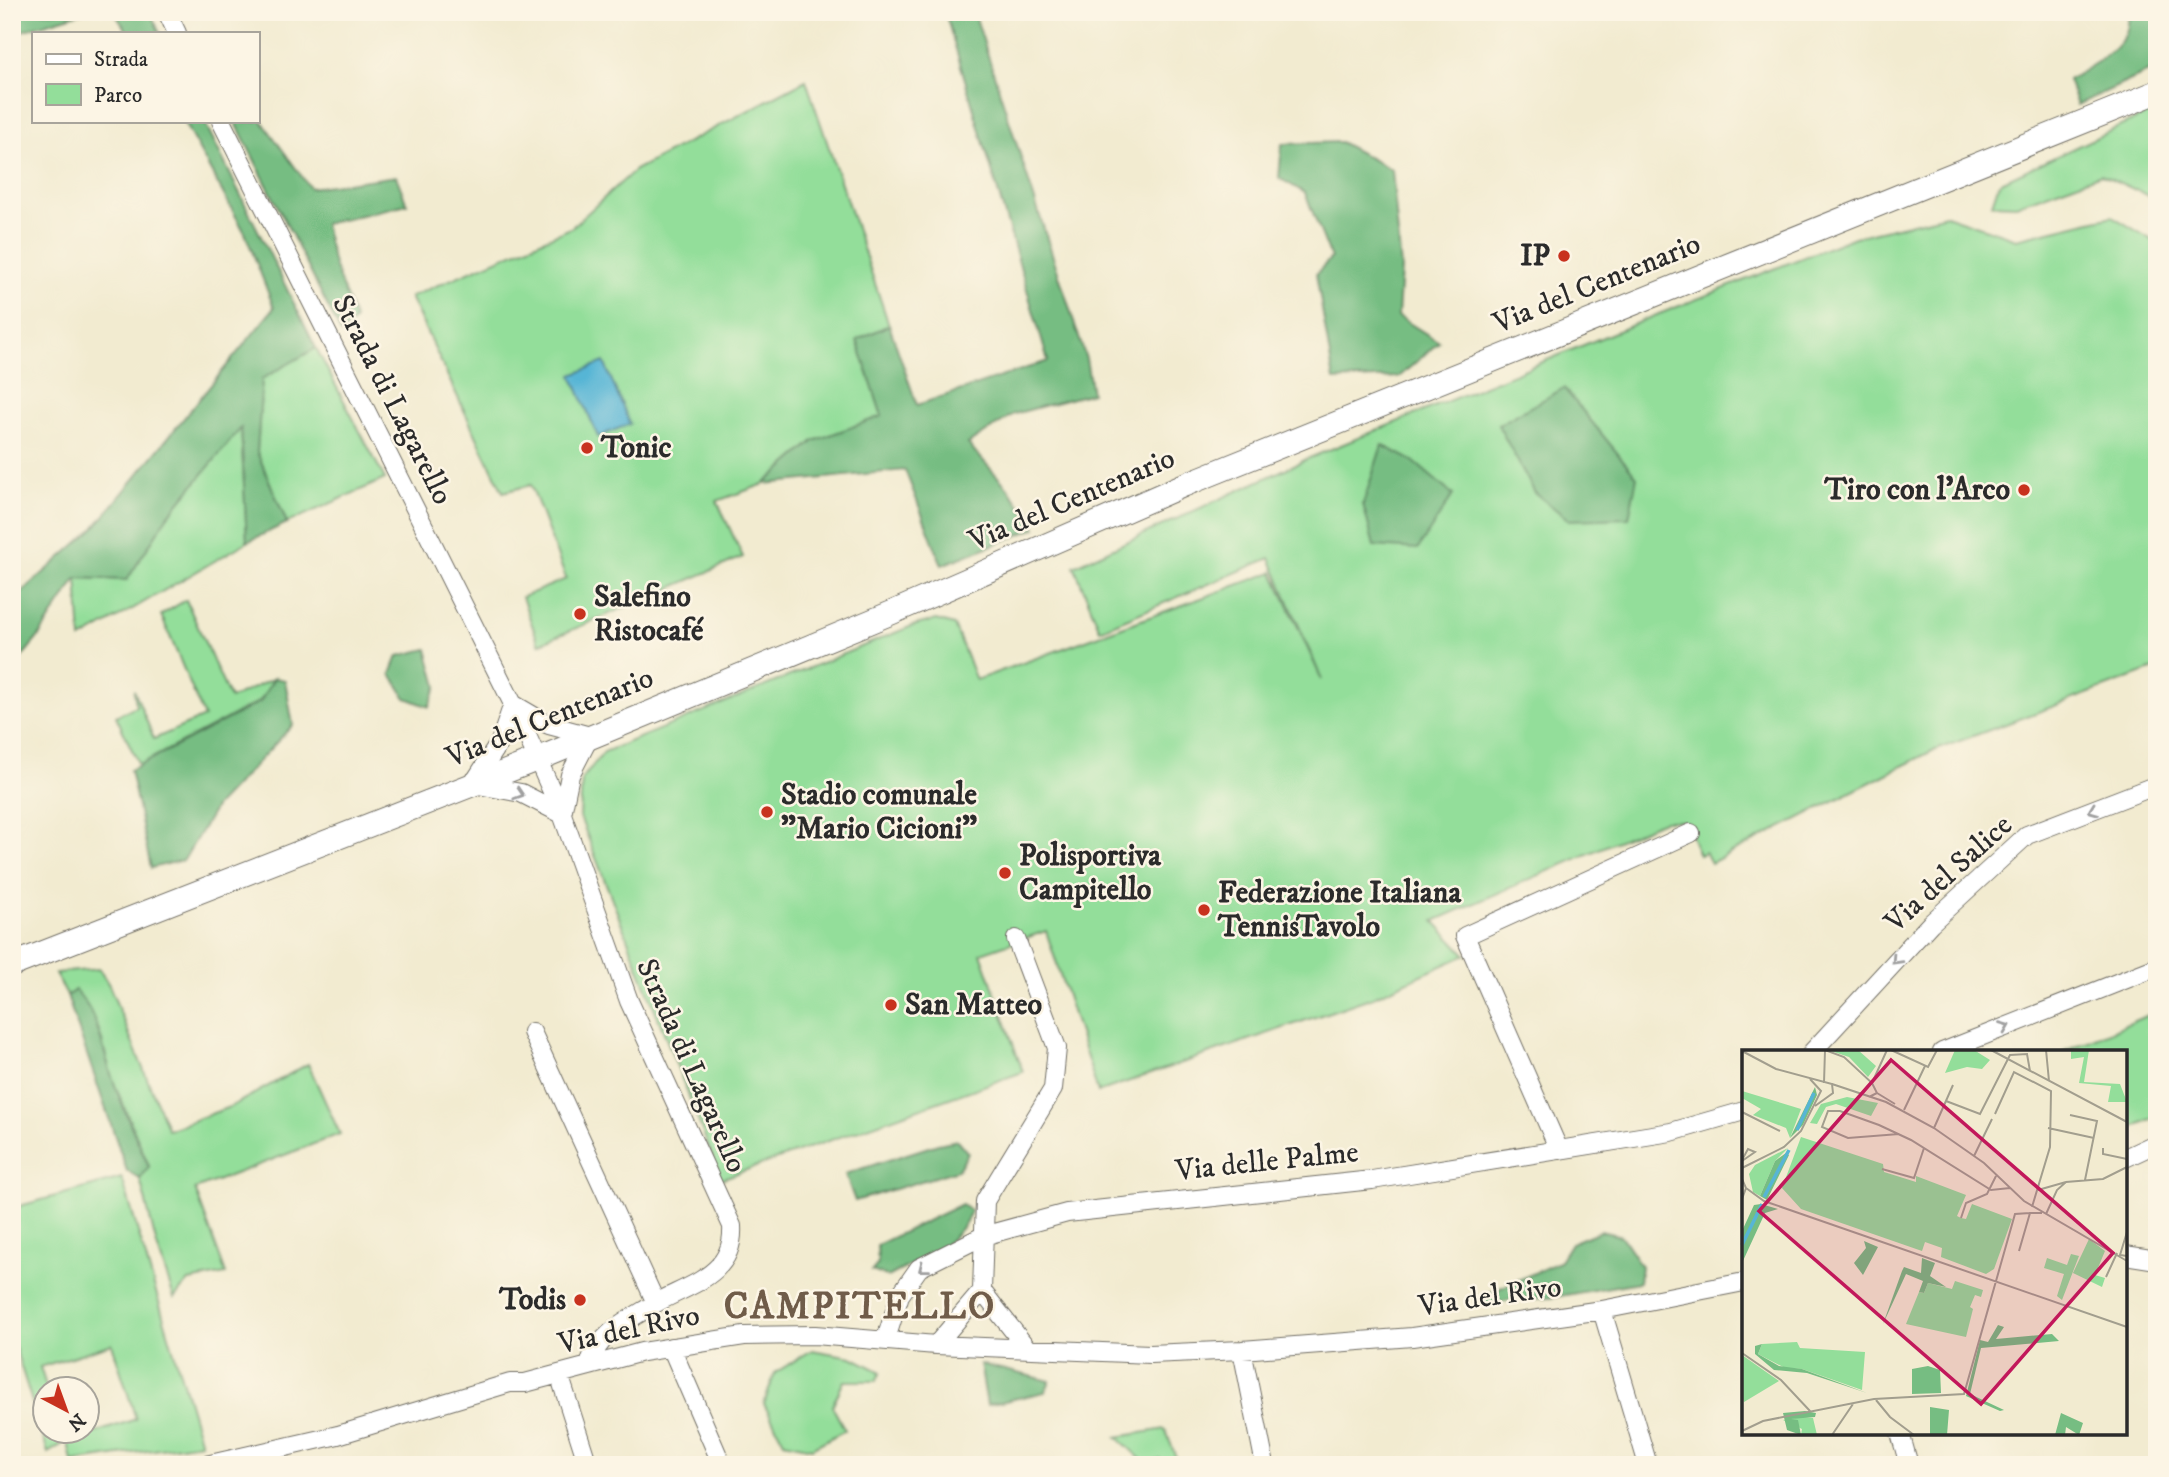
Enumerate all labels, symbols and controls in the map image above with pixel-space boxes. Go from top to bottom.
legend [32,32,259,122]
text: Strada [94,47,148,73]
text: Parco [94,83,142,109]
street label: Via del Centenario [1487,226,1706,343]
place label: IP [1520,238,1551,275]
marker: IP [1556,248,1572,264]
street label: Strada di Lagarello [323,289,461,511]
place label: Tonic [600,430,672,467]
marker: Tonic [579,440,595,456]
street label: Via del Centenario [962,440,1181,560]
place label: Tiro con l'Arco [1824,472,2010,509]
marker: Tiro con l'Arco [2016,482,2032,498]
place label: Salefino Ristocafé [594,579,704,650]
marker: Salefino Ristocafé [572,606,588,622]
street label: Via del Centenario [440,660,659,777]
place label: Stadio comunale "Mario Cicioni" [781,777,978,848]
one-way arrow [513,786,525,801]
one-way arrow [2088,801,2100,815]
marker: Stadio comunale "Mario Cicioni" [759,804,775,820]
street label: Via del Salice [1877,807,2020,942]
place label: Polisportiva Campitello [1019,838,1162,909]
marker: Polisportiva Campitello [997,865,1013,881]
place label: Federazione Italiana TennisTavolo [1217,875,1463,946]
marker: Federazione Italiana TennisTavolo [1196,902,1212,918]
one-way arrow [1892,952,1904,965]
street label: Strada di Lagarello [627,953,755,1179]
place label: San Matteo [905,987,1042,1024]
marker: San Matteo [883,997,899,1013]
one-way arrow [1999,1021,2011,1035]
inset map [1742,1050,2127,1435]
street label: Via delle Palme [1173,1134,1360,1190]
one-way arrow [919,1260,931,1272]
street label: Via del Rivo [1415,1269,1564,1325]
place label: Todis [498,1282,566,1319]
district label: CAMPITELLO [724,1284,996,1331]
marker: Todis [572,1292,588,1308]
street label: Via del Rivo [554,1297,703,1363]
north arrow [32,1376,102,1446]
text: N [62,1408,90,1436]

